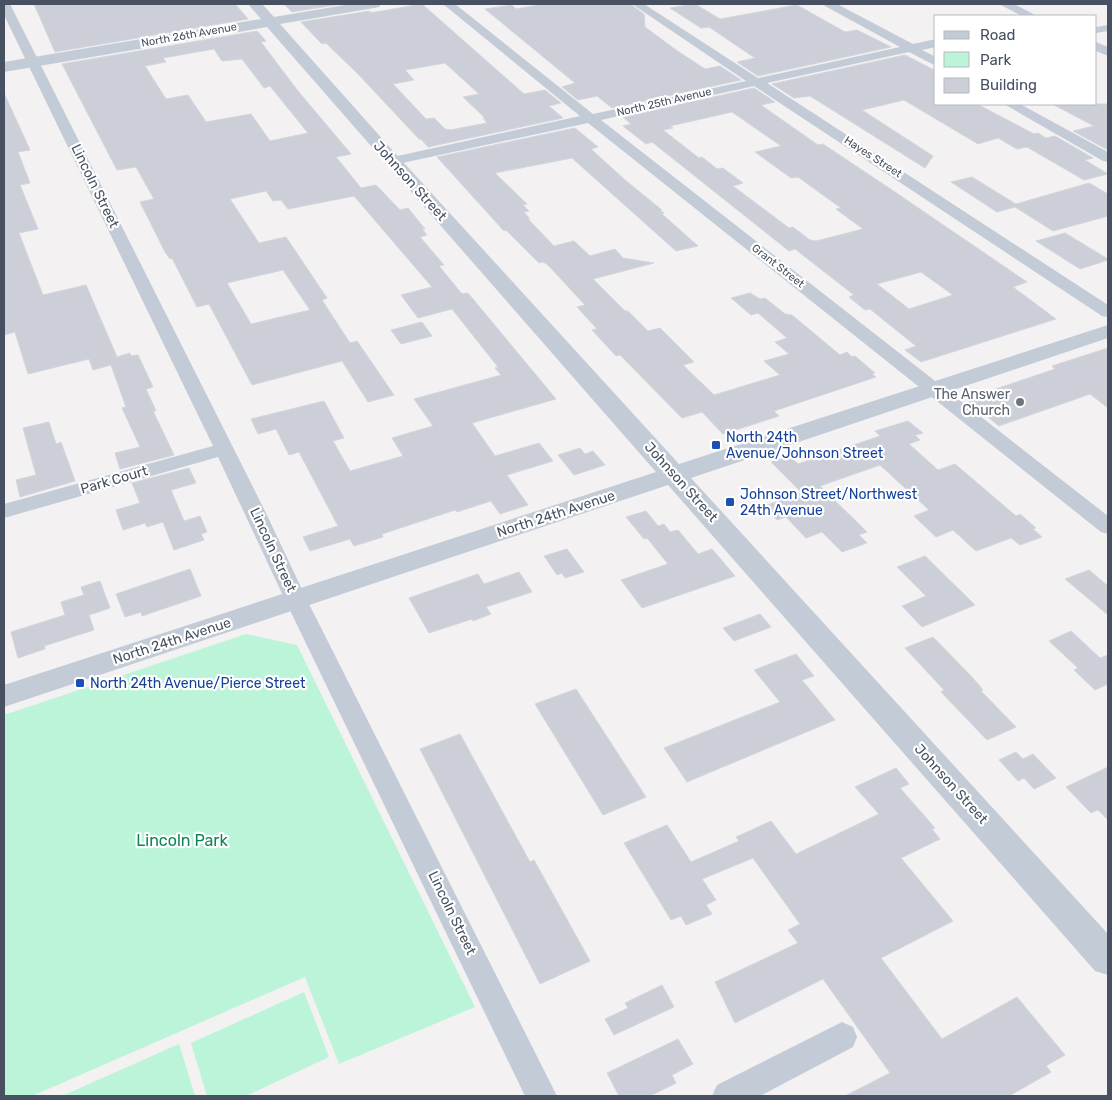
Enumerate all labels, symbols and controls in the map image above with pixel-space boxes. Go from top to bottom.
legend [934,15,1097,105]
street label: North 26th Avenue [140,20,238,50]
text: Road [980,26,1016,44]
text: Park [980,51,1011,69]
text: Building [980,76,1037,94]
street label: North 25th Avenue [615,85,713,119]
street label: Hayes Street [842,134,905,181]
street label: Johnson Street [370,138,451,225]
street label: Lincoln Street [67,141,123,231]
street label: Grant Street [749,241,807,291]
place label: The Answer Church [934,386,1011,419]
marker: The Answer Church [1014,396,1026,408]
place label: North 24th Avenue/Johnson Street [726,429,884,462]
street label: Johnson Street [641,439,722,526]
marker: North 24th Avenue/Johnson Street [710,439,722,451]
street label: Park Court [78,462,150,498]
place label: Johnson Street/Northwest 24th Avenue [740,486,918,519]
street label: North 24th Avenue [495,487,617,541]
marker: Johnson Street/Northwest 24th Avenue [724,496,736,508]
street label: Lincoln Street [246,505,300,595]
street label: North 24th Avenue [111,614,233,668]
place label: North 24th Avenue/Pierce Street [90,675,306,692]
marker: North 24th Avenue/Pierce Street [74,677,86,689]
street label: Johnson Street [911,741,992,828]
park label: Lincoln Park [136,831,228,850]
street label: Lincoln Street [424,868,480,958]

